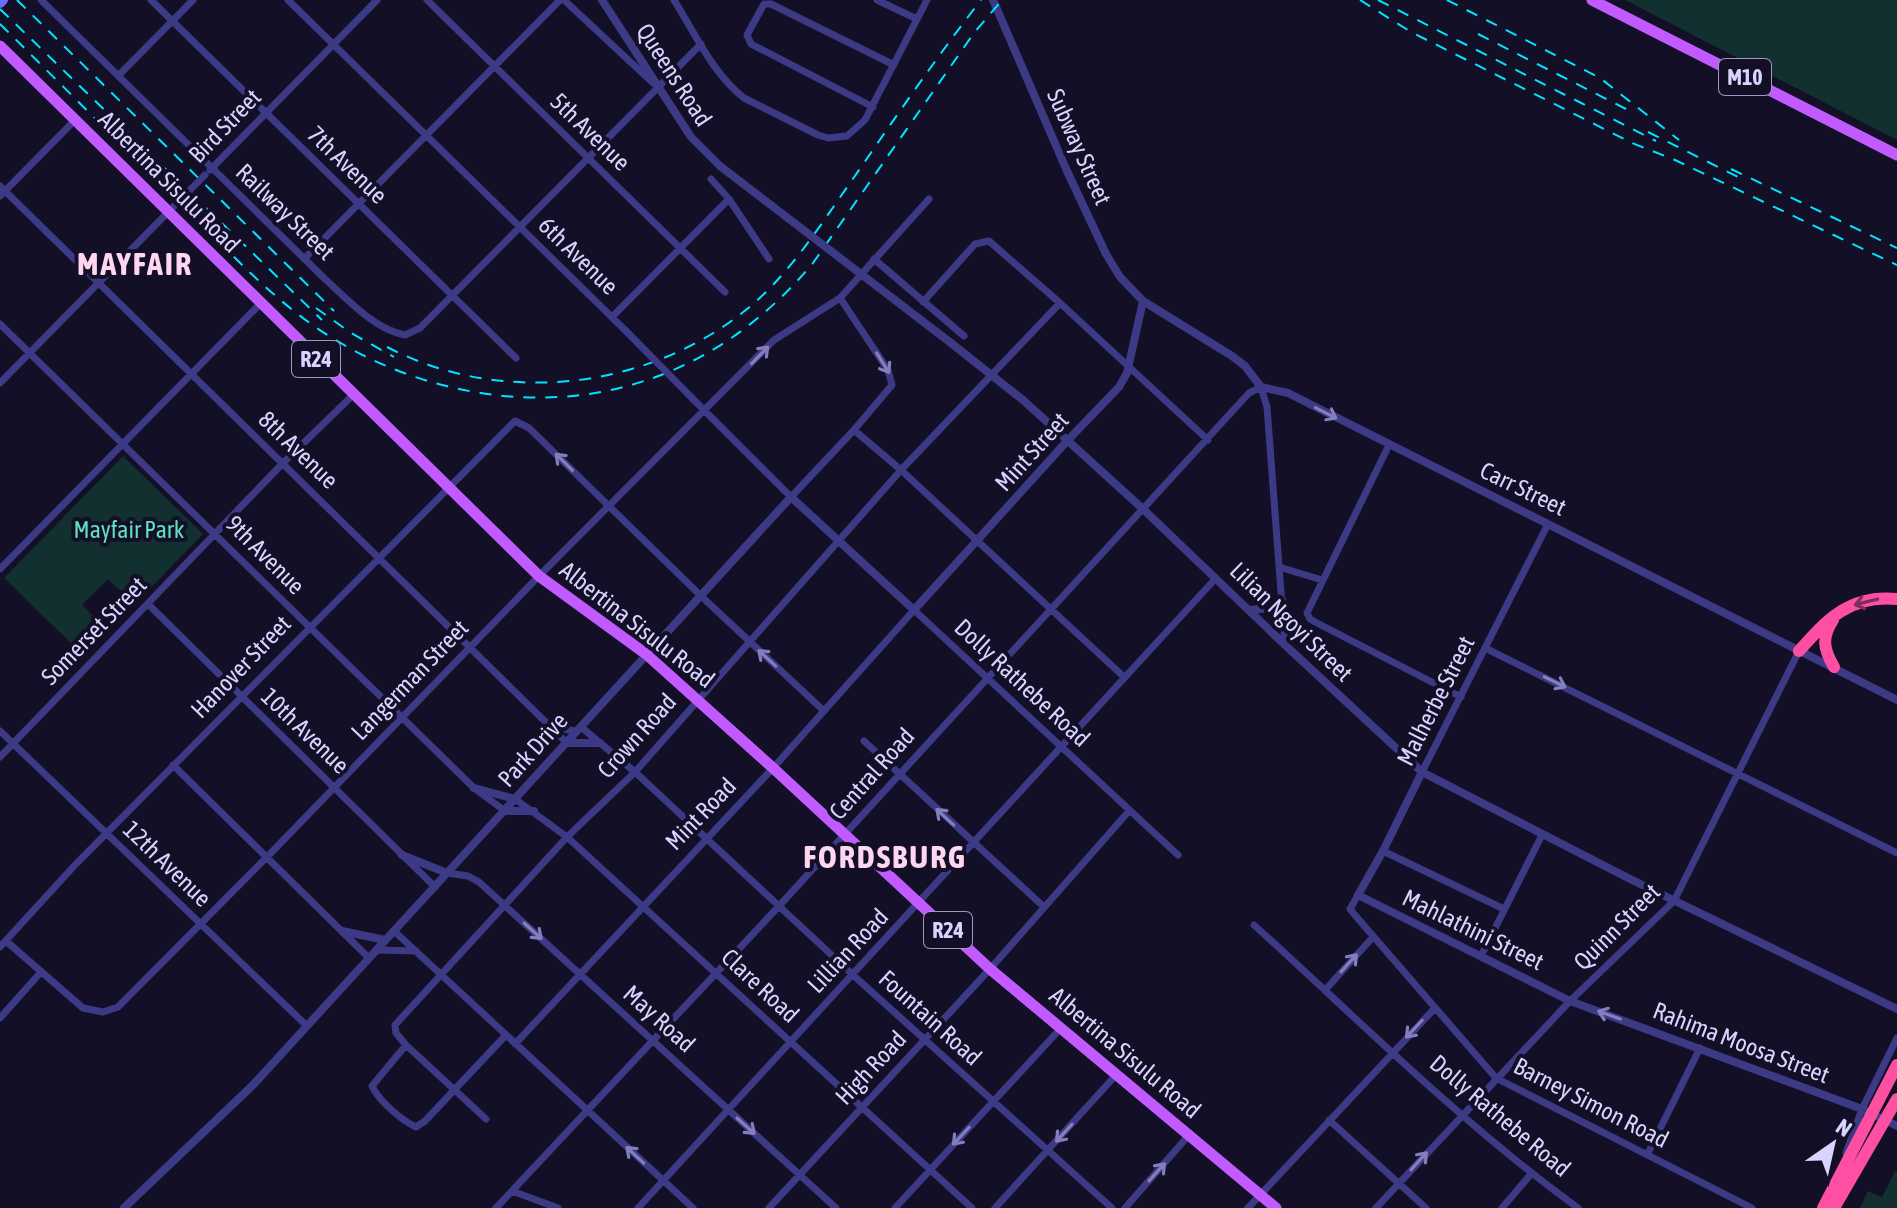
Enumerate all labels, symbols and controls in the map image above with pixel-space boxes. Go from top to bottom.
street label: Queens Road [631,19,717,131]
road number: M10 [1719,59,1771,95]
street label: Bird Street [183,83,266,168]
street label: Subway Street [1042,85,1117,209]
street label: 5th Avenue [545,87,636,176]
street label: Albertina Sisulu Road [93,105,246,258]
street label: 7th Avenue [302,120,393,209]
street label: Railway Street [231,158,340,265]
street label: 6th Avenue [533,211,624,300]
district label: MAYFAIR [77,245,193,282]
road number: R24 [292,341,340,377]
one-way arrow [750,345,769,365]
one-way arrow [875,351,891,374]
street label: 8th Avenue [253,405,344,494]
one-way arrow [1314,406,1338,421]
street label: Mint Street [989,407,1074,496]
one-way arrow [554,452,573,472]
street label: Carr Street [1476,456,1571,521]
street label: 9th Avenue [221,510,310,599]
park label: Mayfair Park [74,516,185,543]
street label: Albertina Sisulu Road [555,556,720,693]
street label: Lilian Ngoyi Street [1225,557,1358,687]
street label: Somerset Street [36,571,152,690]
one-way arrow [1853,596,1879,611]
street label: Hanover Street [185,610,296,723]
street label: Dolly Rathebe Road [949,613,1095,752]
street label: Langerman Street [346,614,474,745]
street label: Malherbe Street [1391,632,1480,770]
one-way arrow [757,648,777,667]
one-way arrow [1543,675,1567,691]
street label: 10th Avenue [256,682,355,779]
street label: Crown Road [592,688,681,783]
street label: Park Drive [493,707,573,792]
street label: Central Road [824,722,920,825]
street label: Mint Road [660,772,741,855]
one-way arrow [935,807,955,826]
street label: 12th Avenue [118,815,217,912]
district label: FORDSBURG [803,838,967,875]
street label: Quinn Street [1568,878,1665,975]
street label: Mahlathini Street [1398,884,1548,975]
street label: Lillian Road [802,903,893,998]
road number: R24 [924,912,972,948]
one-way arrow [523,922,543,941]
street label: Clare Road [716,943,804,1028]
one-way arrow [1340,953,1359,973]
street label: Fountain Road [874,965,987,1071]
street label: May Road [618,980,700,1058]
street label: Albertina Sisulu Road [1044,982,1206,1124]
street label: Rahima Moosa Street [1649,997,1833,1089]
one-way arrow [1597,1007,1622,1021]
one-way arrow [1405,1019,1424,1038]
street label: High Road [830,1025,911,1110]
street label: Dolly Rathebe Road [1425,1049,1576,1182]
street label: Barney Simon Road [1509,1052,1673,1153]
north arrow [1793,1104,1873,1184]
text: N [1832,1113,1857,1142]
one-way arrow [735,1116,755,1134]
one-way arrow [1056,1122,1074,1142]
one-way arrow [952,1126,971,1146]
one-way arrow [625,1146,645,1165]
one-way arrow [1409,1152,1427,1172]
one-way arrow [1148,1162,1166,1182]

